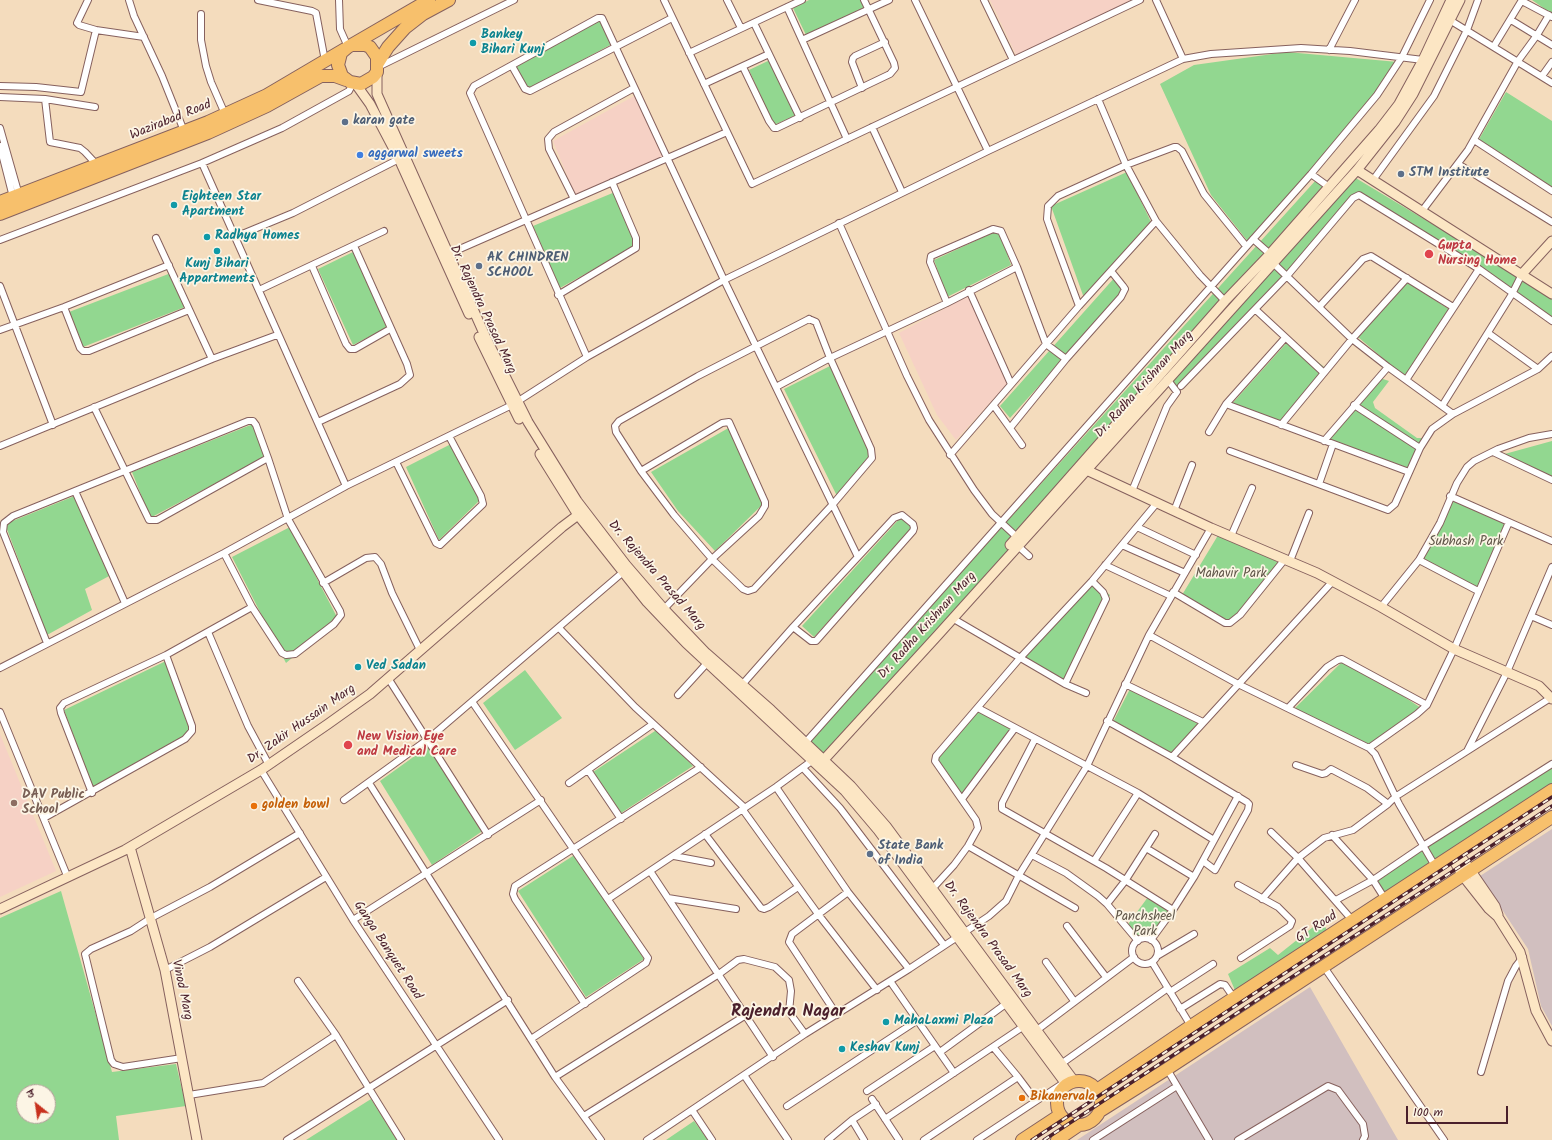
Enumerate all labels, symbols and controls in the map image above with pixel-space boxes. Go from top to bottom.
place label: Bankey Bihari Kunj [481,28,544,59]
marker: Bankey Bihari Kunj [468,38,478,48]
street label: Wazirabad Road [128,98,214,144]
place label: karan gate [353,114,415,130]
marker: karan gate [340,117,350,127]
place label: aggarwal sweets [368,147,463,163]
marker: aggarwal sweets [355,150,365,160]
place label: STM Institute [1409,166,1489,182]
marker: STM Institute [1396,169,1406,179]
place label: Eighteen Star Apartment [182,190,261,221]
marker: Eighteen Star Apartment [169,200,179,210]
place label: Radhya Homes [215,229,300,245]
marker: Radhya Homes [202,232,212,242]
place label: Gupta Nursing Home [1438,239,1517,270]
street label: Dr. Rajendra Prasad Marg [445,243,519,377]
marker: Kunj Bihari Appartments [212,246,222,256]
marker: Gupta Nursing Home [1423,248,1435,260]
place label: AK CHINDREN SCHOOL [487,251,569,282]
place label: Kunj Bihari Appartments [179,257,255,288]
marker: AK CHINDREN SCHOOL [474,261,484,271]
street label: Dr. Radha Krishnan Marg [1093,328,1197,442]
street label: Dr. Rajendra Prasad Marg [604,518,708,634]
park label: Subhash Park [1429,535,1503,551]
park label: Mahavir Park [1195,567,1267,583]
street label: Dr. Radha Krishnan Marg [876,569,980,683]
place label: Ved Sadan [366,659,426,675]
marker: Ved Sadan [353,662,363,672]
street label: Dr. Zakir Hussain Marg [245,682,359,768]
place label: New Vision Eye and Medical Care [357,730,457,761]
marker: New Vision Eye and Medical Care [342,739,354,751]
place label: DAV Public School [22,788,85,819]
marker: DAV Public School [9,798,19,808]
place label: golden bowl [262,798,329,814]
marker: golden bowl [249,801,259,811]
place label: State Bank of India [878,839,943,870]
marker: State Bank of India [865,849,875,859]
street label: Dr. Rajendra Prasad Marg [939,879,1035,1001]
street label: Ganga Banquet Road [349,899,425,1003]
street label: GT Road [1293,909,1341,947]
park label: Panchsheel Park [1115,910,1175,941]
street label: Vinod Marg [167,958,195,1022]
district label: Rajendra Nagar [731,1003,845,1023]
place label: MahaLaxmi Plaza [894,1014,993,1030]
marker: MahaLaxmi Plaza [881,1017,891,1027]
place label: Keshav Kunj [850,1041,919,1057]
marker: Keshav Kunj [837,1044,847,1054]
north arrow [16,1084,56,1124]
text: उ [23,1085,38,1104]
place label: Bikanervala [1030,1090,1095,1106]
marker: Bikanervala [1017,1093,1027,1103]
scale bar [1408,1098,1510,1124]
text: 100 m [1413,1103,1443,1122]

